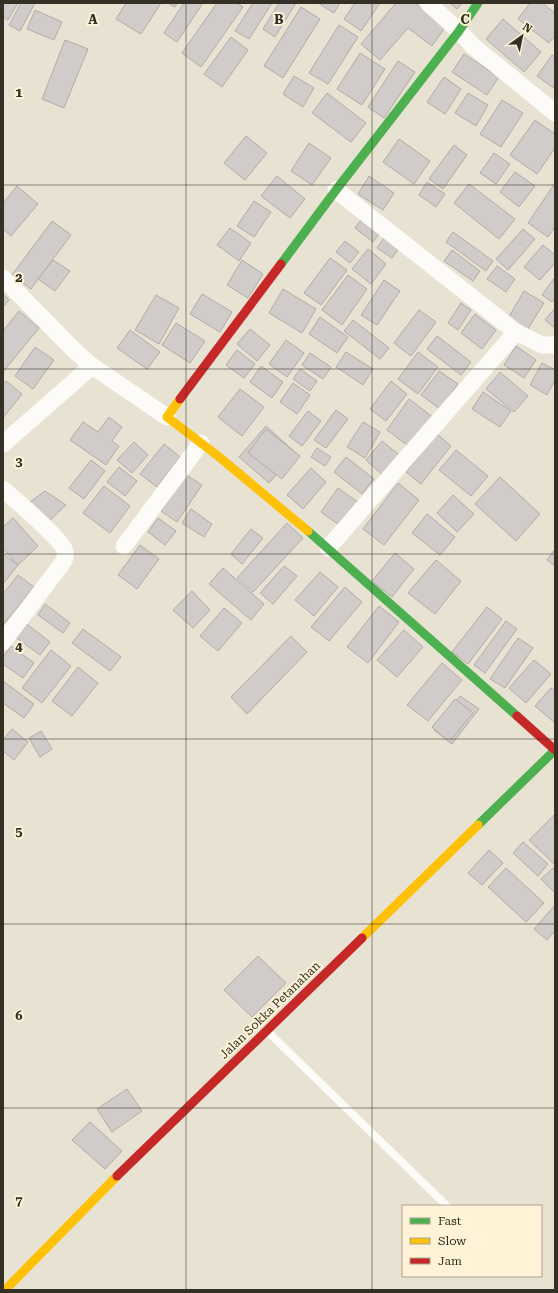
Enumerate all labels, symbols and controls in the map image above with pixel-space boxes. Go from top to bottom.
text: A [88,12,98,27]
text: B [274,12,284,27]
text: C [460,12,470,27]
north arrow [502,16,542,56]
text: N [520,20,535,36]
text: 1 [15,85,23,100]
text: 2 [15,270,23,285]
text: 3 [15,454,23,469]
text: 4 [15,639,23,654]
text: 5 [15,824,23,839]
street label: Jalan Sokka Petanahan [217,958,323,1062]
text: 6 [15,1008,23,1023]
text: 7 [15,1193,23,1208]
legend [402,1205,542,1277]
text: Fast [438,1214,462,1228]
text: Slow [438,1234,466,1248]
text: Jam [438,1254,462,1268]

